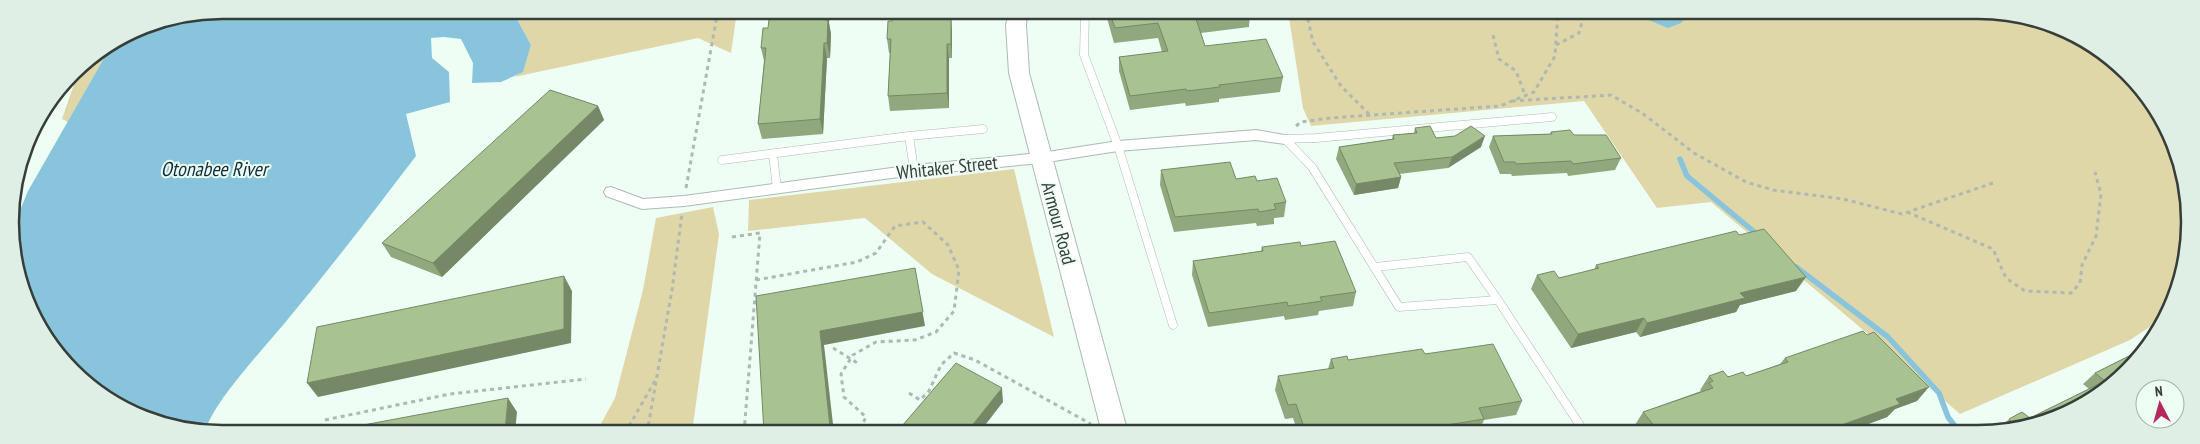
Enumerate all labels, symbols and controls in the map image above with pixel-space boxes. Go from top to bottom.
street label: Whitaker Street [895,150,1000,184]
water label: Otonabee River [161,156,270,182]
street label: Armour Road [1036,179,1082,267]
north arrow [2135,379,2185,429]
text: N [2154,382,2163,400]

